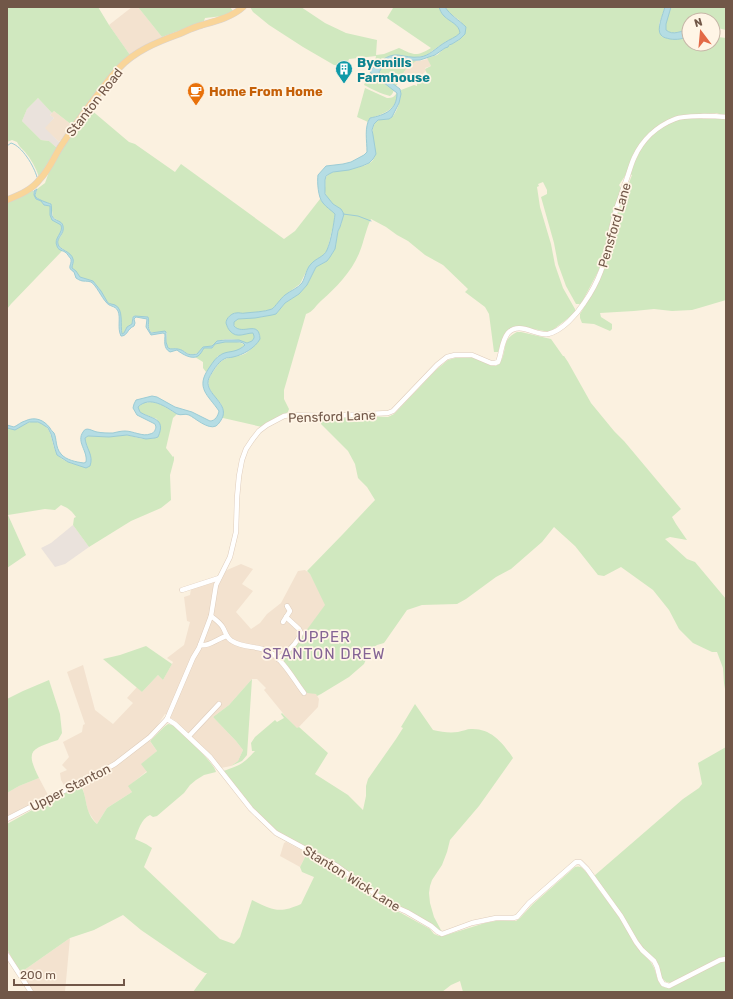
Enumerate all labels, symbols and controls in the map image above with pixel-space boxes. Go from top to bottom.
north arrow [681,12,721,52]
text: N [693,16,704,30]
place label: Byemills Farmhouse [357,55,430,85]
building icon: Byemills Farmhouse [334,59,354,84]
street label: Stanton Road [63,65,126,139]
cafe icon: Home From Home [186,81,206,106]
place label: Home From Home [209,84,323,99]
street label: Pensford Lane [595,181,634,269]
street label: Pensford Lane [288,407,376,426]
district label: UPPER STANTON DREW [262,628,386,663]
street label: Upper Stanton [27,761,113,814]
street label: Stanton Wick Lane [300,842,403,914]
scale bar [14,961,124,987]
text: 200 m [20,968,56,982]

